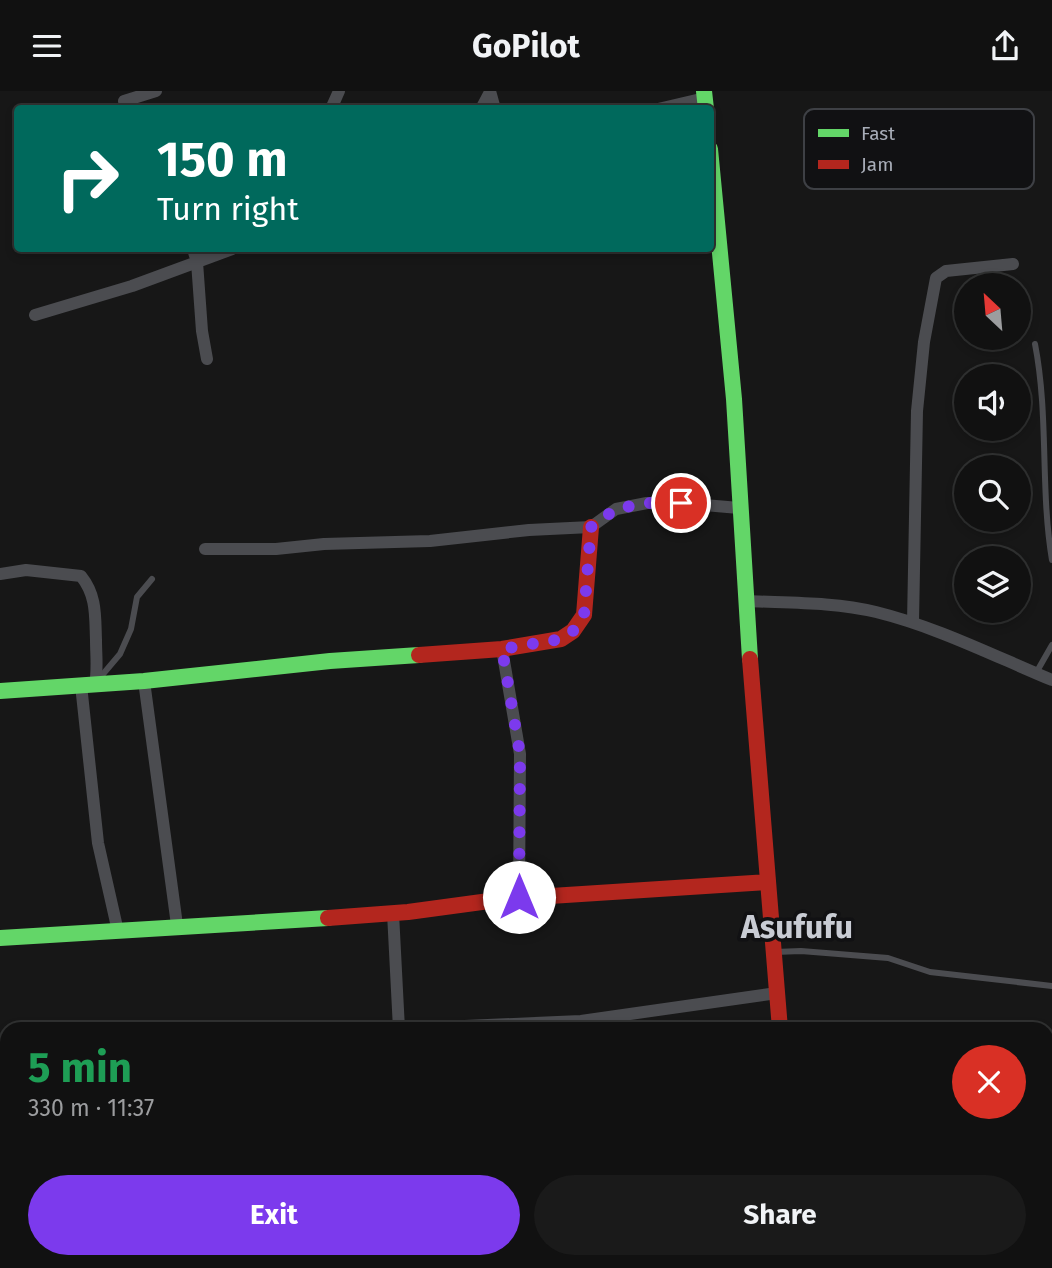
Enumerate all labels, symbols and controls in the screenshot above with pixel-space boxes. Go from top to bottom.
icon: menu [28,27,66,65]
text: GoPilot [472,27,580,65]
icon: share [986,27,1024,65]
legend [804,109,1034,189]
text: Fast [861,122,895,145]
text: 150 m [157,130,288,189]
icon: right [42,133,133,224]
text: Jam [861,153,893,176]
text: Turn right [157,190,299,228]
north arrow [954,273,1031,350]
map controls [954,273,1031,623]
button: sound [954,364,1031,441]
button: search [954,455,1031,532]
pin [651,473,711,533]
icon: arrive [662,484,700,522]
button: layers [954,546,1031,623]
position arrow [482,860,556,934]
district label: Asufufu [740,908,853,946]
text: 5 min [28,1043,132,1093]
button: close [952,1045,1026,1119]
text: 330 m · 11:37 [28,1094,154,1122]
button: Exit [28,1175,520,1255]
button: Share [534,1175,1026,1255]

